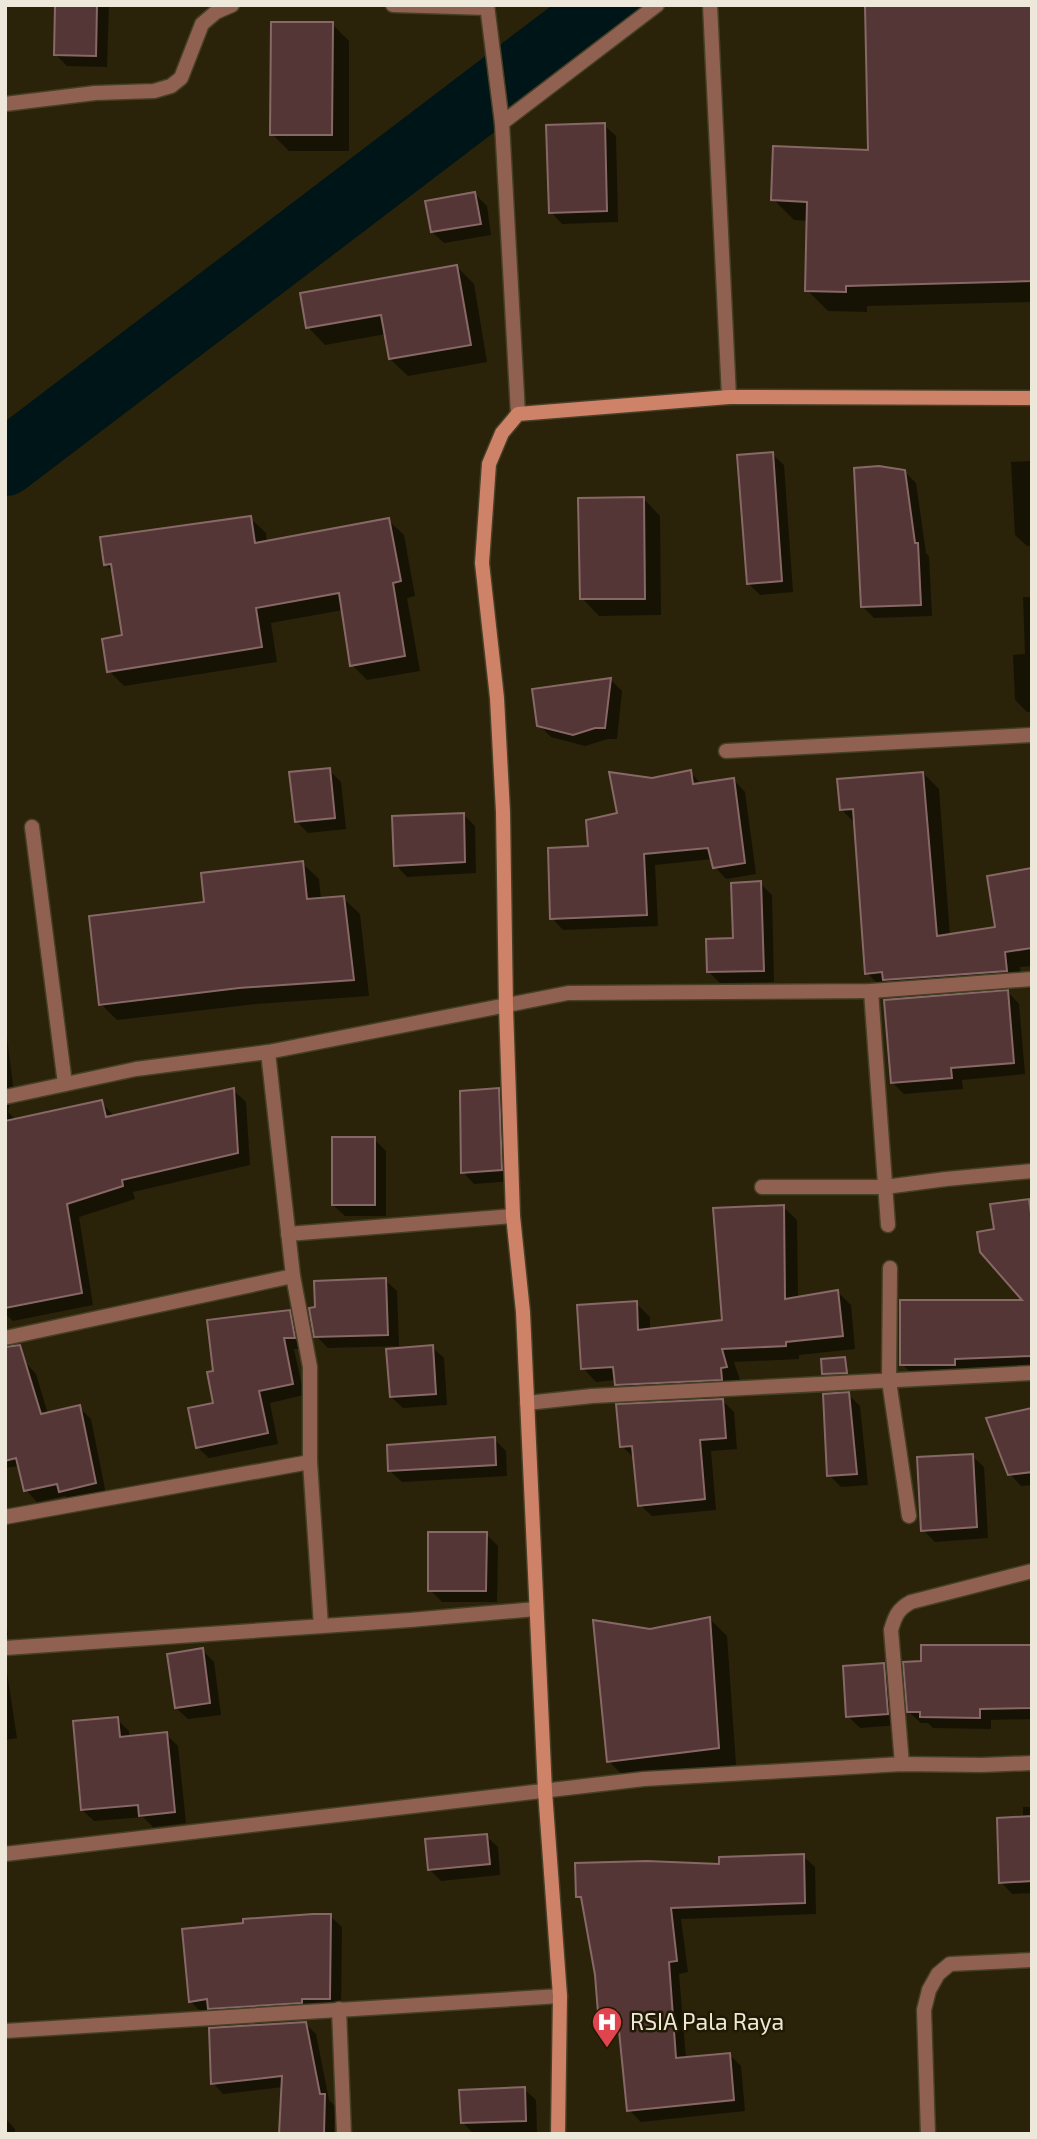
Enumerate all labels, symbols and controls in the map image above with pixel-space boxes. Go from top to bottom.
hospital icon: RSIA Pala Raya [590,2005,624,2049]
place label: RSIA Pala Raya [630,2007,784,2035]

